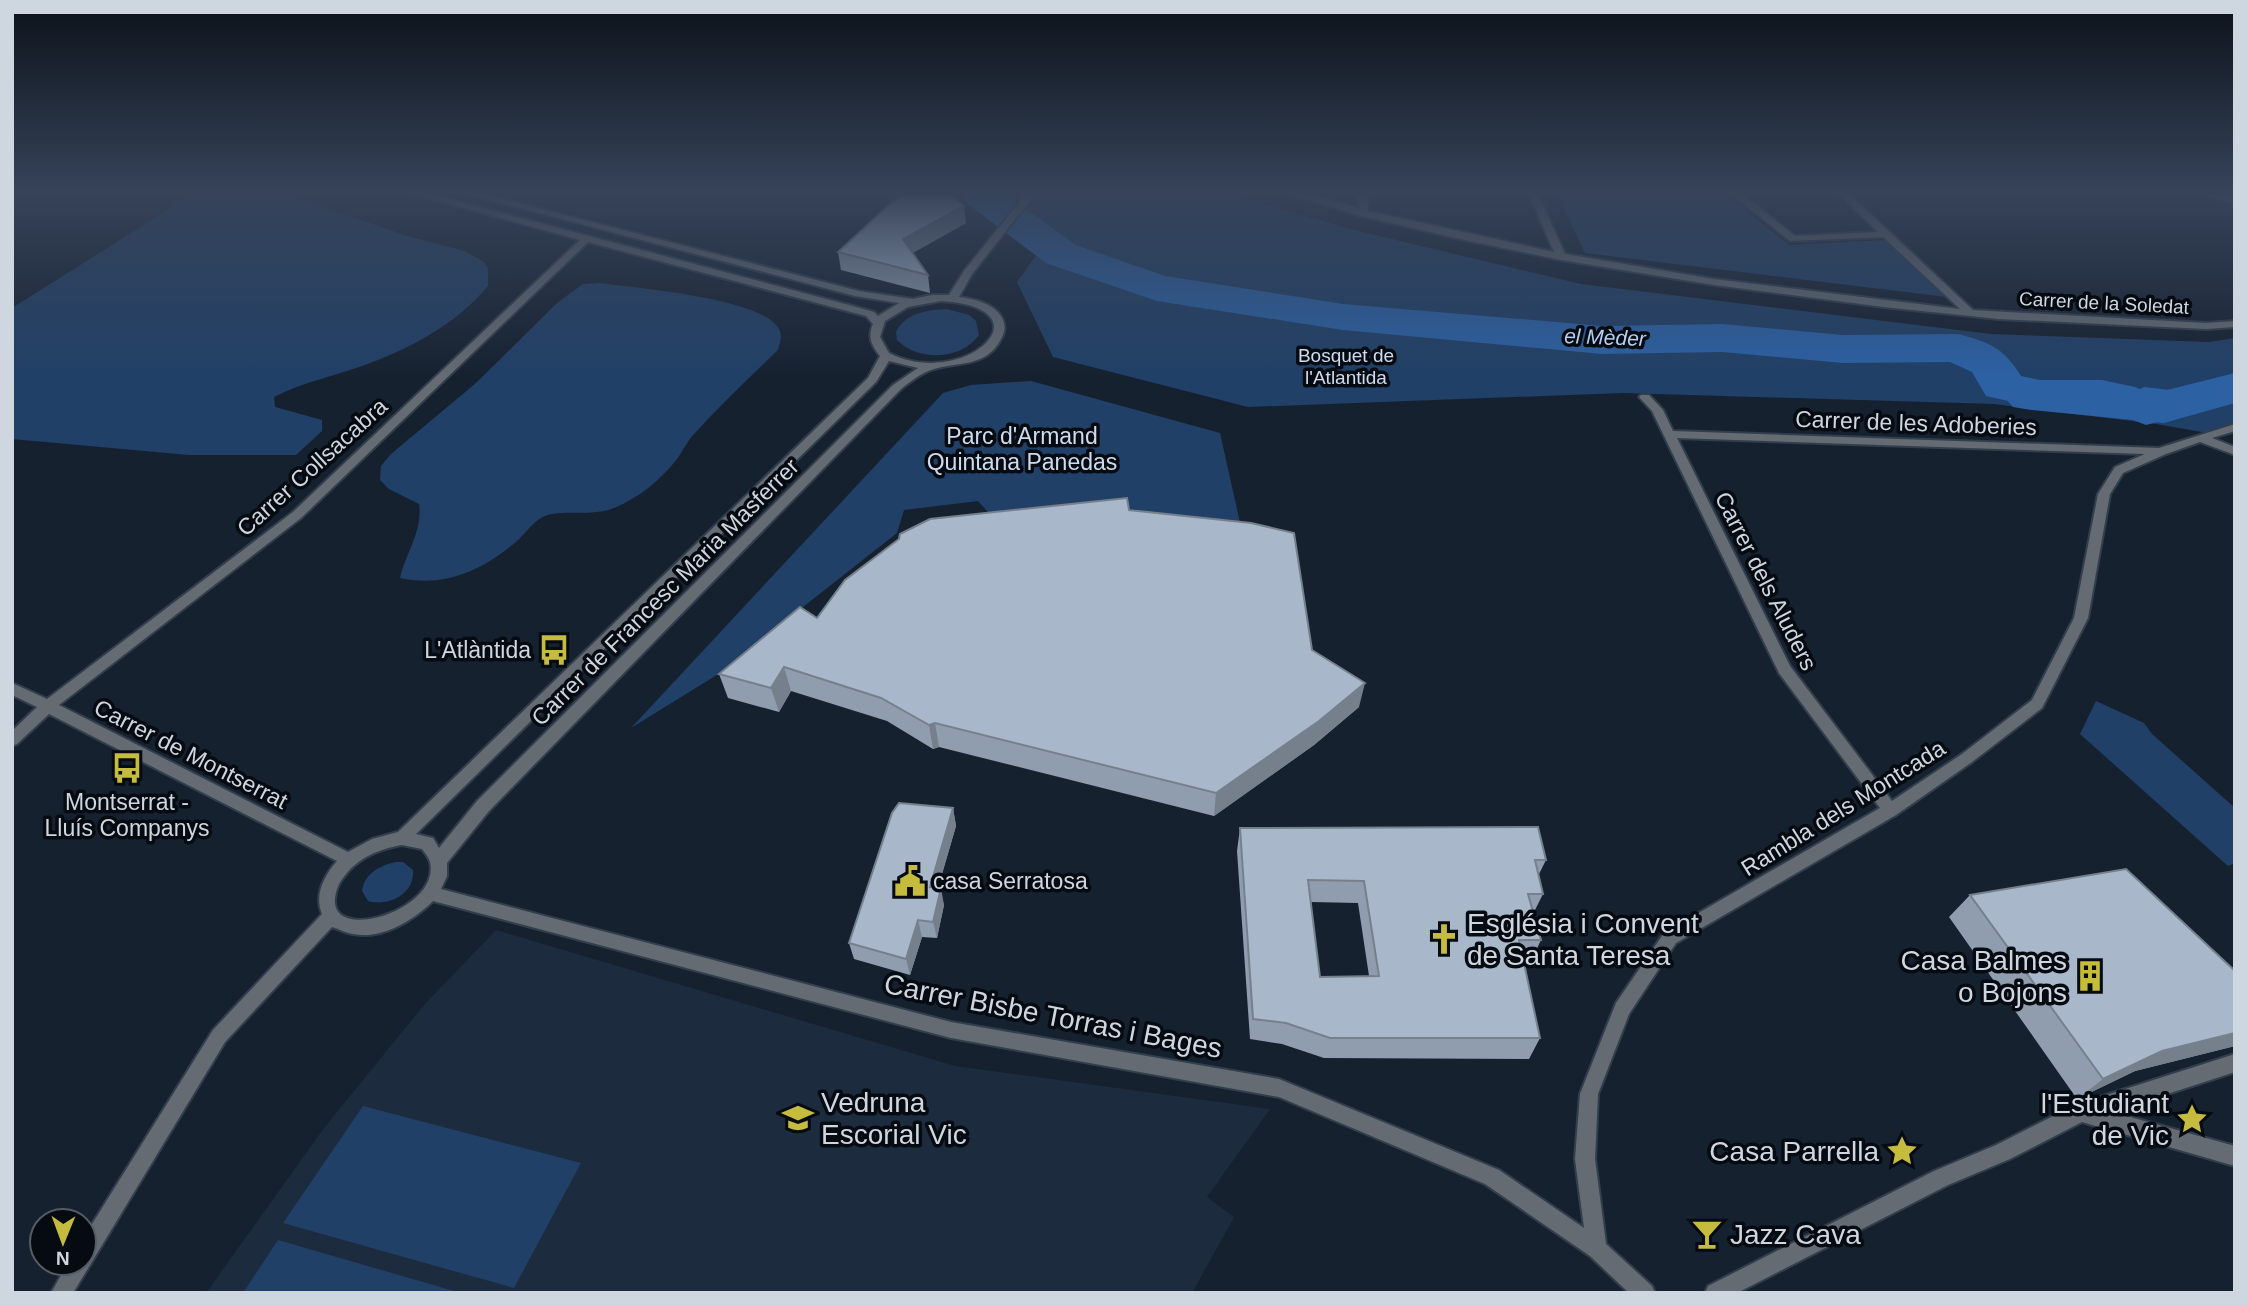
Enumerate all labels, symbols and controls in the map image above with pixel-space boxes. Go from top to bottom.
street label: Carrer de la Soledat [2019,288,2190,318]
water label: el Mèder [1564,324,1647,350]
park label: Bosquet de l'Atlantida [1298,345,1394,388]
street label: Carrer Collsacabra [232,393,393,541]
street label: Carrer de les Adoberies [1795,406,2037,440]
park label: Parc d'Armand Quintana Panedas [927,423,1117,475]
street label: Carrer de Francesc Maria Masferrer [526,453,804,731]
street label: Carrer dels Aluders [1710,487,1822,675]
bus stop icon: L'Atlàntida [537,633,571,667]
place label: L'Atlàntida [424,637,531,663]
street label: Carrer de Montserrat [90,694,293,814]
street label: Rambla dels Montcada [1736,735,1950,881]
bus stop icon: Montserrat - Lluís Companys [110,751,144,785]
place label: Montserrat - Lluís Companys [45,789,209,841]
public building icon: casa Serratosa [893,864,927,898]
place label: casa Serratosa [933,868,1088,894]
place label: Església i Convent de Santa Teresa [1467,908,1699,971]
church icon: Església i Convent de Santa Teresa [1427,922,1461,956]
place label: Casa Balmes o Bojons [1900,945,2067,1008]
building icon: Casa Balmes o Bojons [2073,959,2107,993]
street label: Carrer Bisbe Torras i Bages [881,968,1225,1064]
place label: Vedruna Escorial Vic [821,1087,967,1150]
place label: l'Estudiant de Vic [2041,1088,2169,1151]
school or university icon: Vedruna Escorial Vic [781,1101,815,1135]
place icon: l'Estudiant de Vic [2175,1102,2209,1136]
place icon: Casa Parrella [1885,1134,1919,1168]
place label: Casa Parrella [1709,1136,1879,1167]
north arrow [28,1207,98,1277]
bar icon: Jazz Cava [1690,1217,1724,1251]
place label: Jazz Cava [1730,1219,1861,1250]
text: N [56,1248,70,1269]

